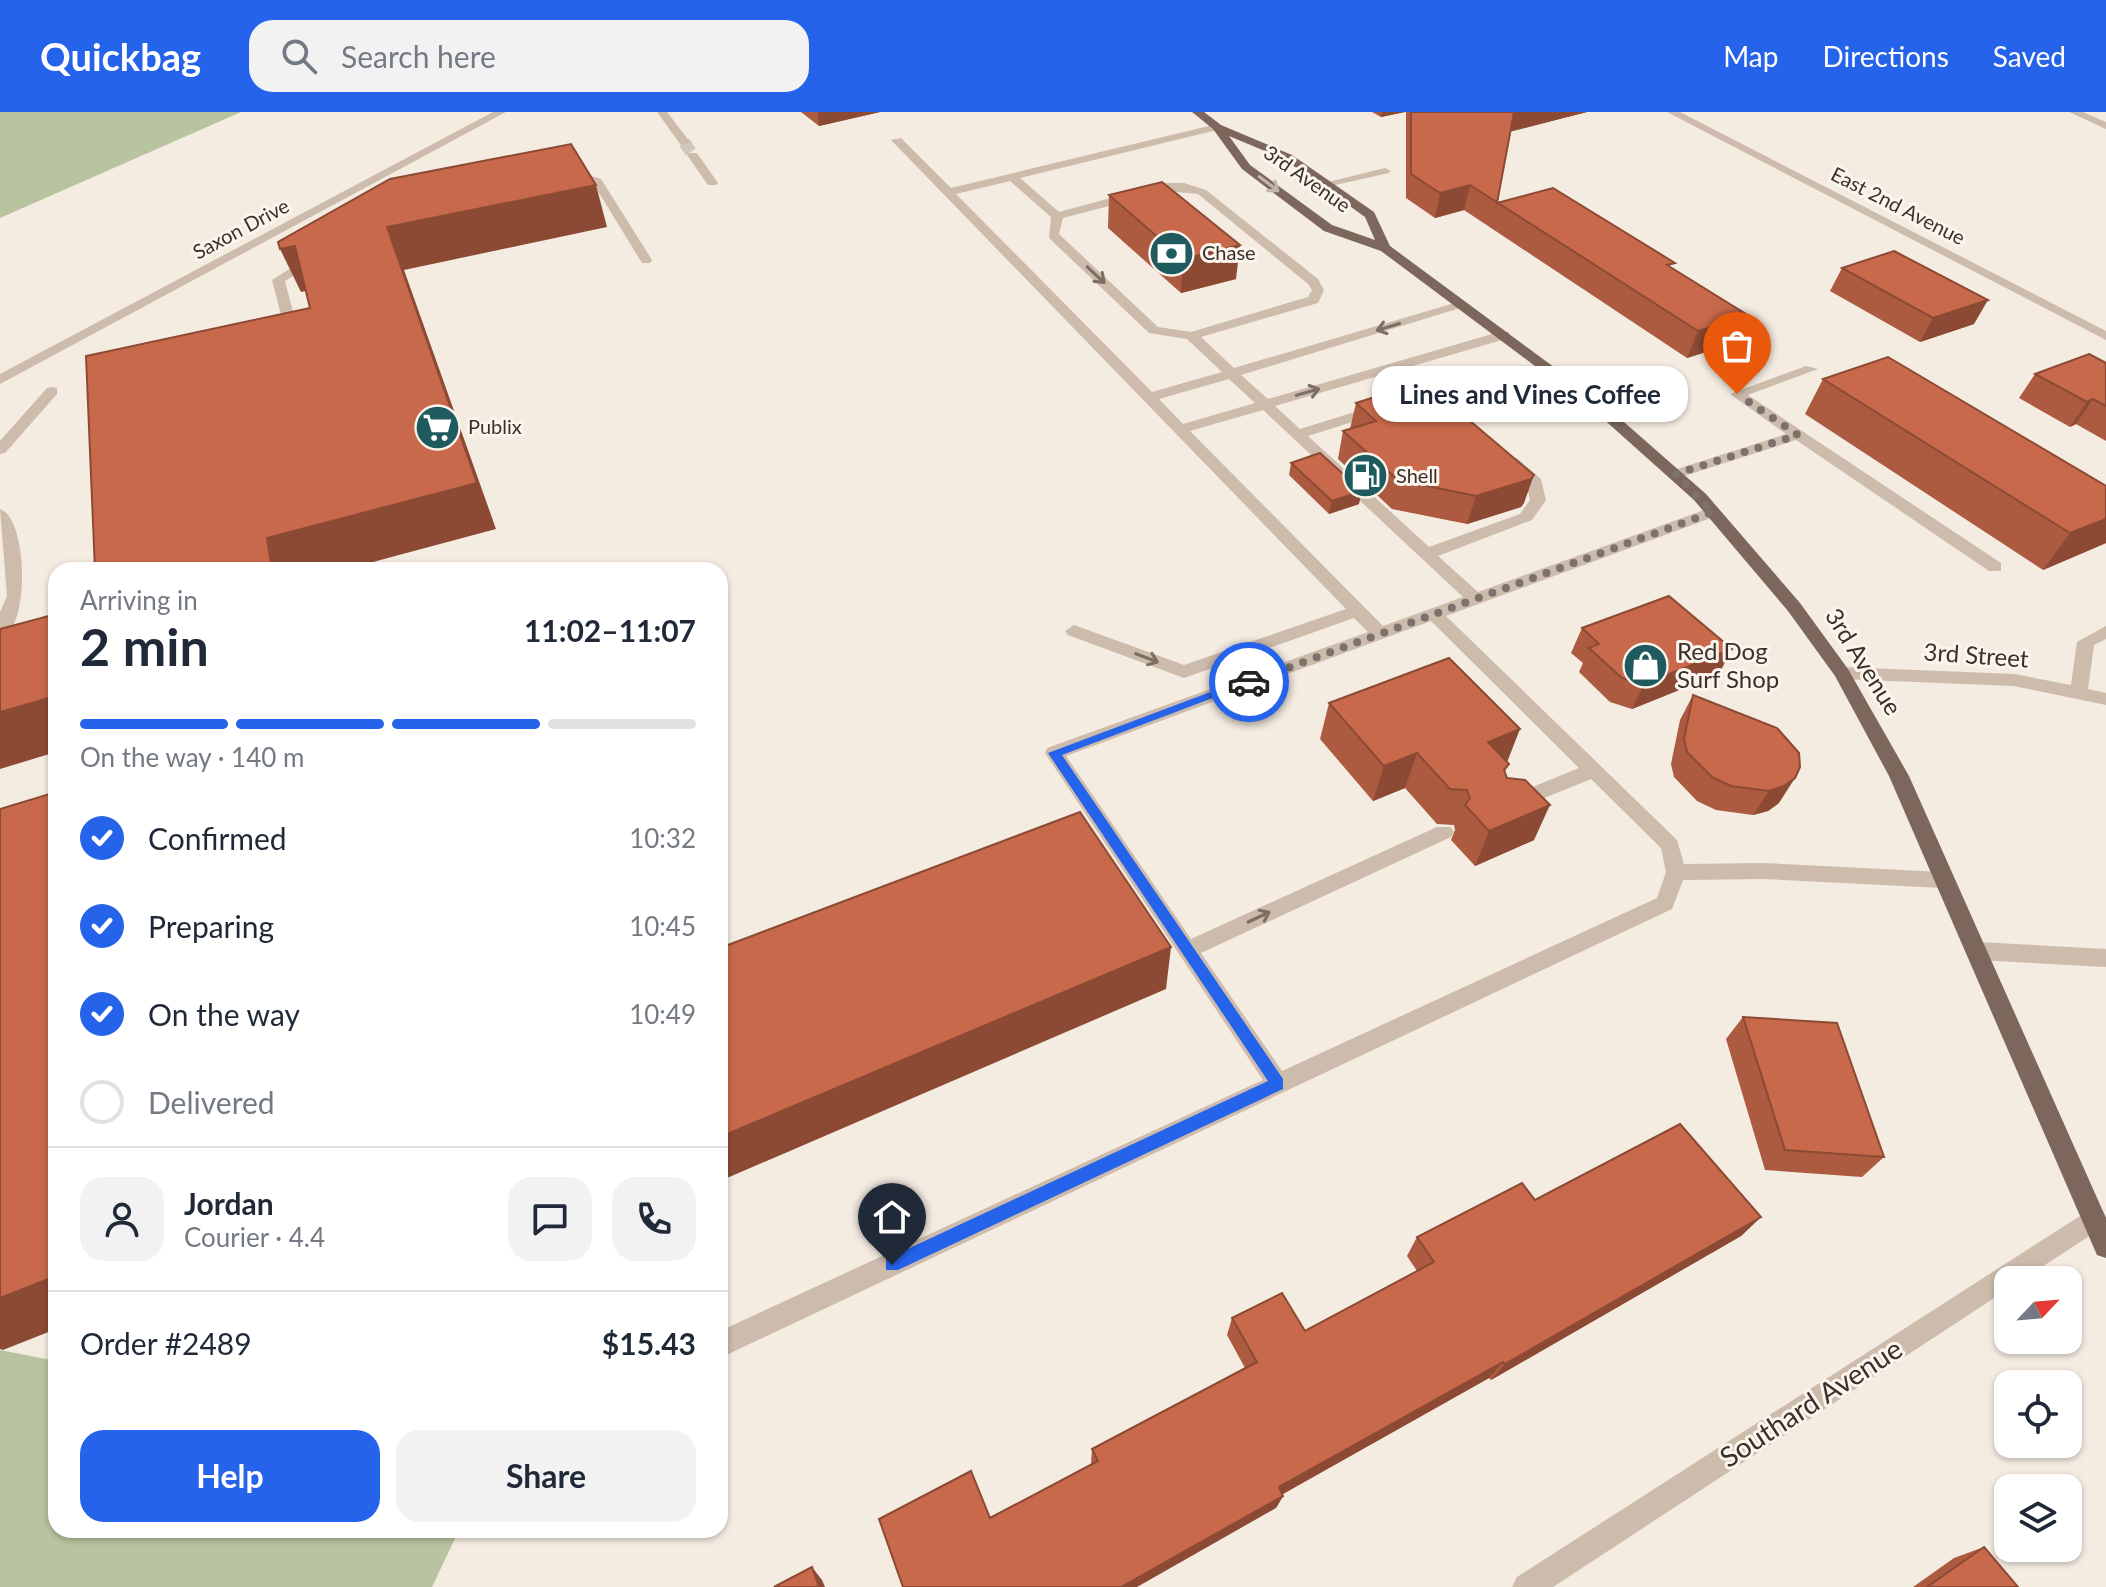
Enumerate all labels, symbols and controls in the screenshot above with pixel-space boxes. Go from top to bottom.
search box [249,20,809,92]
text: Quickbag [40,33,201,79]
icon: search [277,34,321,78]
text: Search here [341,38,496,74]
text: Map [1723,39,1778,73]
text: Directions [1822,39,1949,73]
text: Saved [1993,39,2066,73]
street label: 3rd Avenue [1260,140,1356,217]
street label: East 2nd Avenue [1828,161,1969,249]
one-way arrow [1258,176,1279,193]
street label: Saxon Drive [188,193,293,263]
bank icon: Chase [1147,229,1195,277]
place label: Chase [1202,240,1256,264]
one-way arrow [1085,265,1105,283]
pin [1703,312,1771,394]
one-way arrow [1376,320,1402,335]
icon: bag [1715,324,1759,368]
callout: Lines and Vines Coffee [1373,366,1689,422]
text: Lines and Vines Coffee [1399,378,1661,410]
one-way arrow [1294,384,1320,399]
supermarket icon: Publix [413,403,461,451]
place label: Publix [468,414,522,438]
fuel station icon: Shell [1341,452,1389,500]
place label: Shell [1396,463,1438,487]
text: Arriving in [80,584,198,616]
street label: 3rd Avenue [1820,602,1908,720]
text: 11:02–11:07 [524,612,696,648]
text: 2 min [80,615,209,677]
place label: Red Dog Surf Shop [1677,636,1779,693]
street label: 3rd Street [1923,636,2030,673]
courier [1209,642,1289,722]
shop icon: Red Dog Surf Shop [1622,642,1670,690]
one-way arrow [1134,652,1159,666]
icon: car [1227,660,1271,704]
text: On the way · 140 m [80,741,304,773]
icon: check [80,816,124,860]
text: Confirmed [148,820,287,856]
text: 10:32 [629,822,696,854]
icon: check [80,904,124,948]
text: Preparing [148,908,274,944]
one-way arrow [1246,909,1270,924]
text: 10:45 [629,910,696,942]
icon: check [80,992,124,1036]
text: On the way [148,996,300,1032]
text: 10:49 [629,998,696,1030]
text: Delivered [148,1084,275,1120]
button: person [80,1177,164,1261]
button: chat [508,1177,592,1261]
button: phone [612,1177,696,1261]
pin [858,1183,926,1265]
text: Jordan [184,1185,274,1221]
icon: home [870,1195,914,1239]
text: Courier · 4.4 [184,1221,325,1253]
north arrow [1994,1266,2082,1354]
map controls [1994,1266,2082,1562]
text: Order #2489 [80,1325,252,1361]
text: $15.43 [602,1325,696,1361]
street label: Southard Avenue [1713,1331,1908,1474]
button: locate [1994,1370,2082,1458]
button: Help [80,1430,380,1522]
button: Share [396,1430,696,1522]
button: layers [1994,1474,2082,1562]

